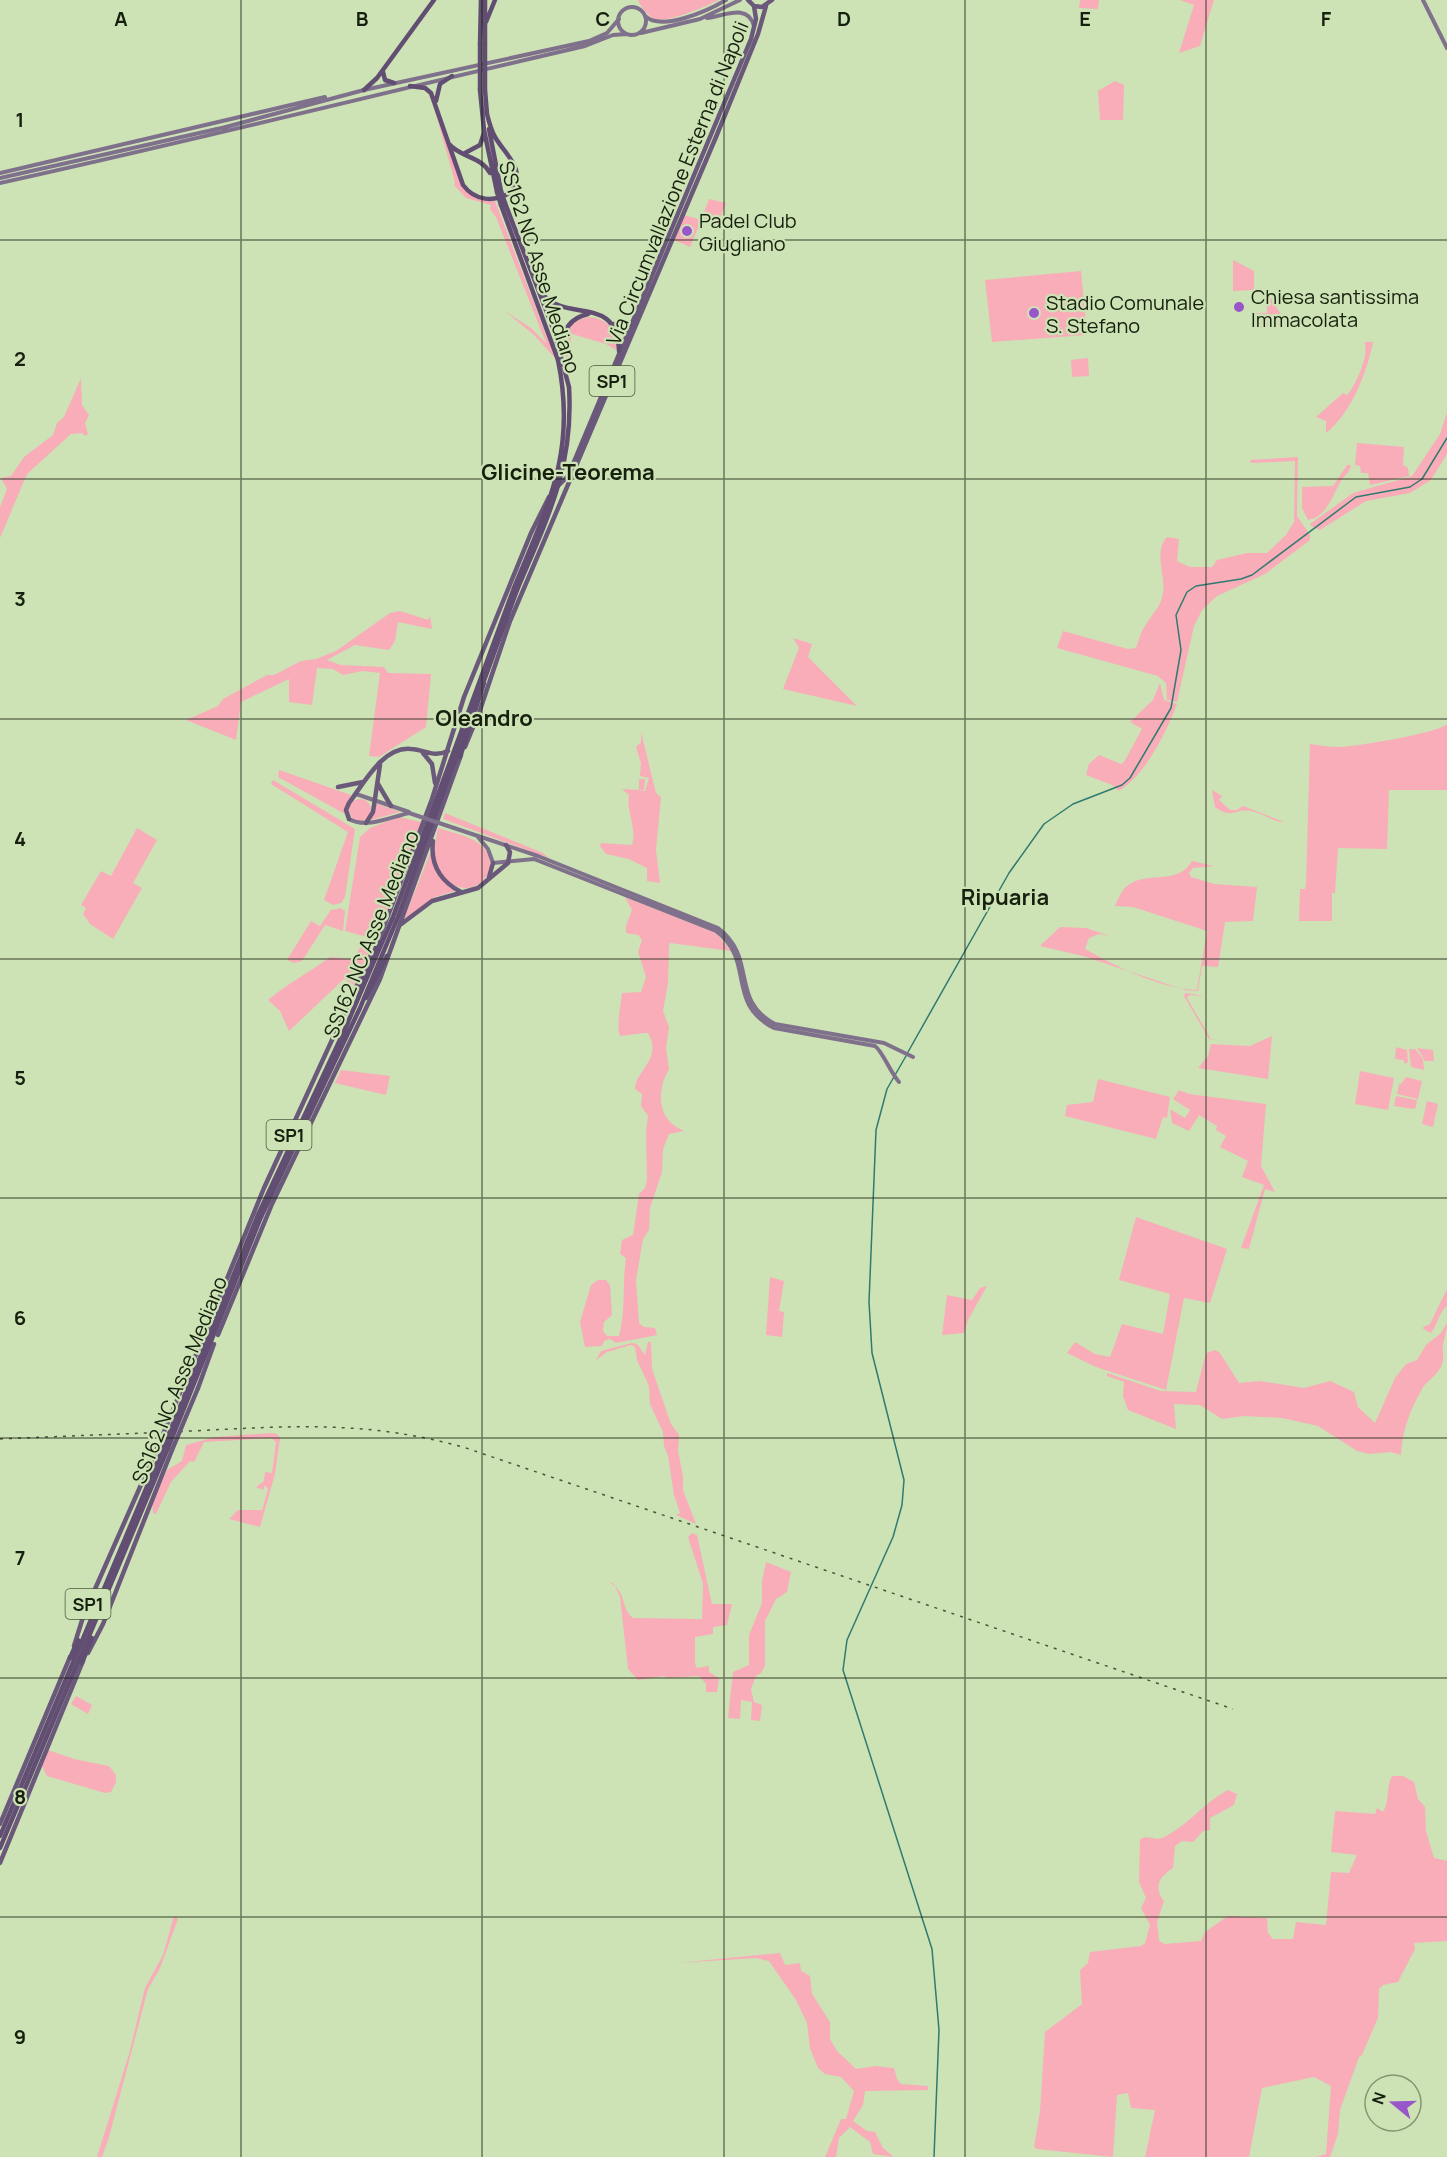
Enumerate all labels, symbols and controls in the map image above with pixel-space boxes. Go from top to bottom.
text: A [114,5,128,32]
text: B [356,5,369,32]
text: D [837,5,851,32]
text: E [1079,5,1091,32]
text: F [1321,5,1332,32]
street label: Via Circumvallazione Esterna di Napoli [601,18,753,348]
text: 1 [16,106,24,133]
street label: SS162 NC Asse Mediano [493,157,587,377]
place label: Padel Club Giugliano [699,207,797,257]
marker: Padel Club Giugliano [680,224,694,238]
place label: Chiesa santissima Immacolata [1251,283,1419,333]
place label: Stadio Comunale S. Stefano [1046,289,1204,339]
marker: Chiesa santissima Immacolata [1232,300,1246,314]
marker: Stadio Comunale S. Stefano [1027,306,1041,320]
text: 2 [14,345,26,372]
road number: SP1 [590,366,634,396]
district label: Glicine-Teorema [481,457,655,487]
text: 3 [14,585,26,612]
district label: Oleandro [435,703,533,733]
text: 4 [14,825,26,852]
street label: SS162 NC Asse Mediano [317,826,425,1042]
district label: Ripuaria [961,882,1049,912]
text: 5 [14,1064,26,1091]
road number: SP1 [266,1120,312,1150]
street label: SS162 NC Asse Mediano [125,1272,233,1488]
text: 6 [14,1304,26,1331]
text: 7 [15,1544,25,1571]
road number: SP1 [66,1589,110,1619]
text: 8 [14,1783,26,1810]
text: 9 [14,2023,26,2050]
north arrow [1363,2073,1423,2133]
text: N [1367,2089,1391,2107]

